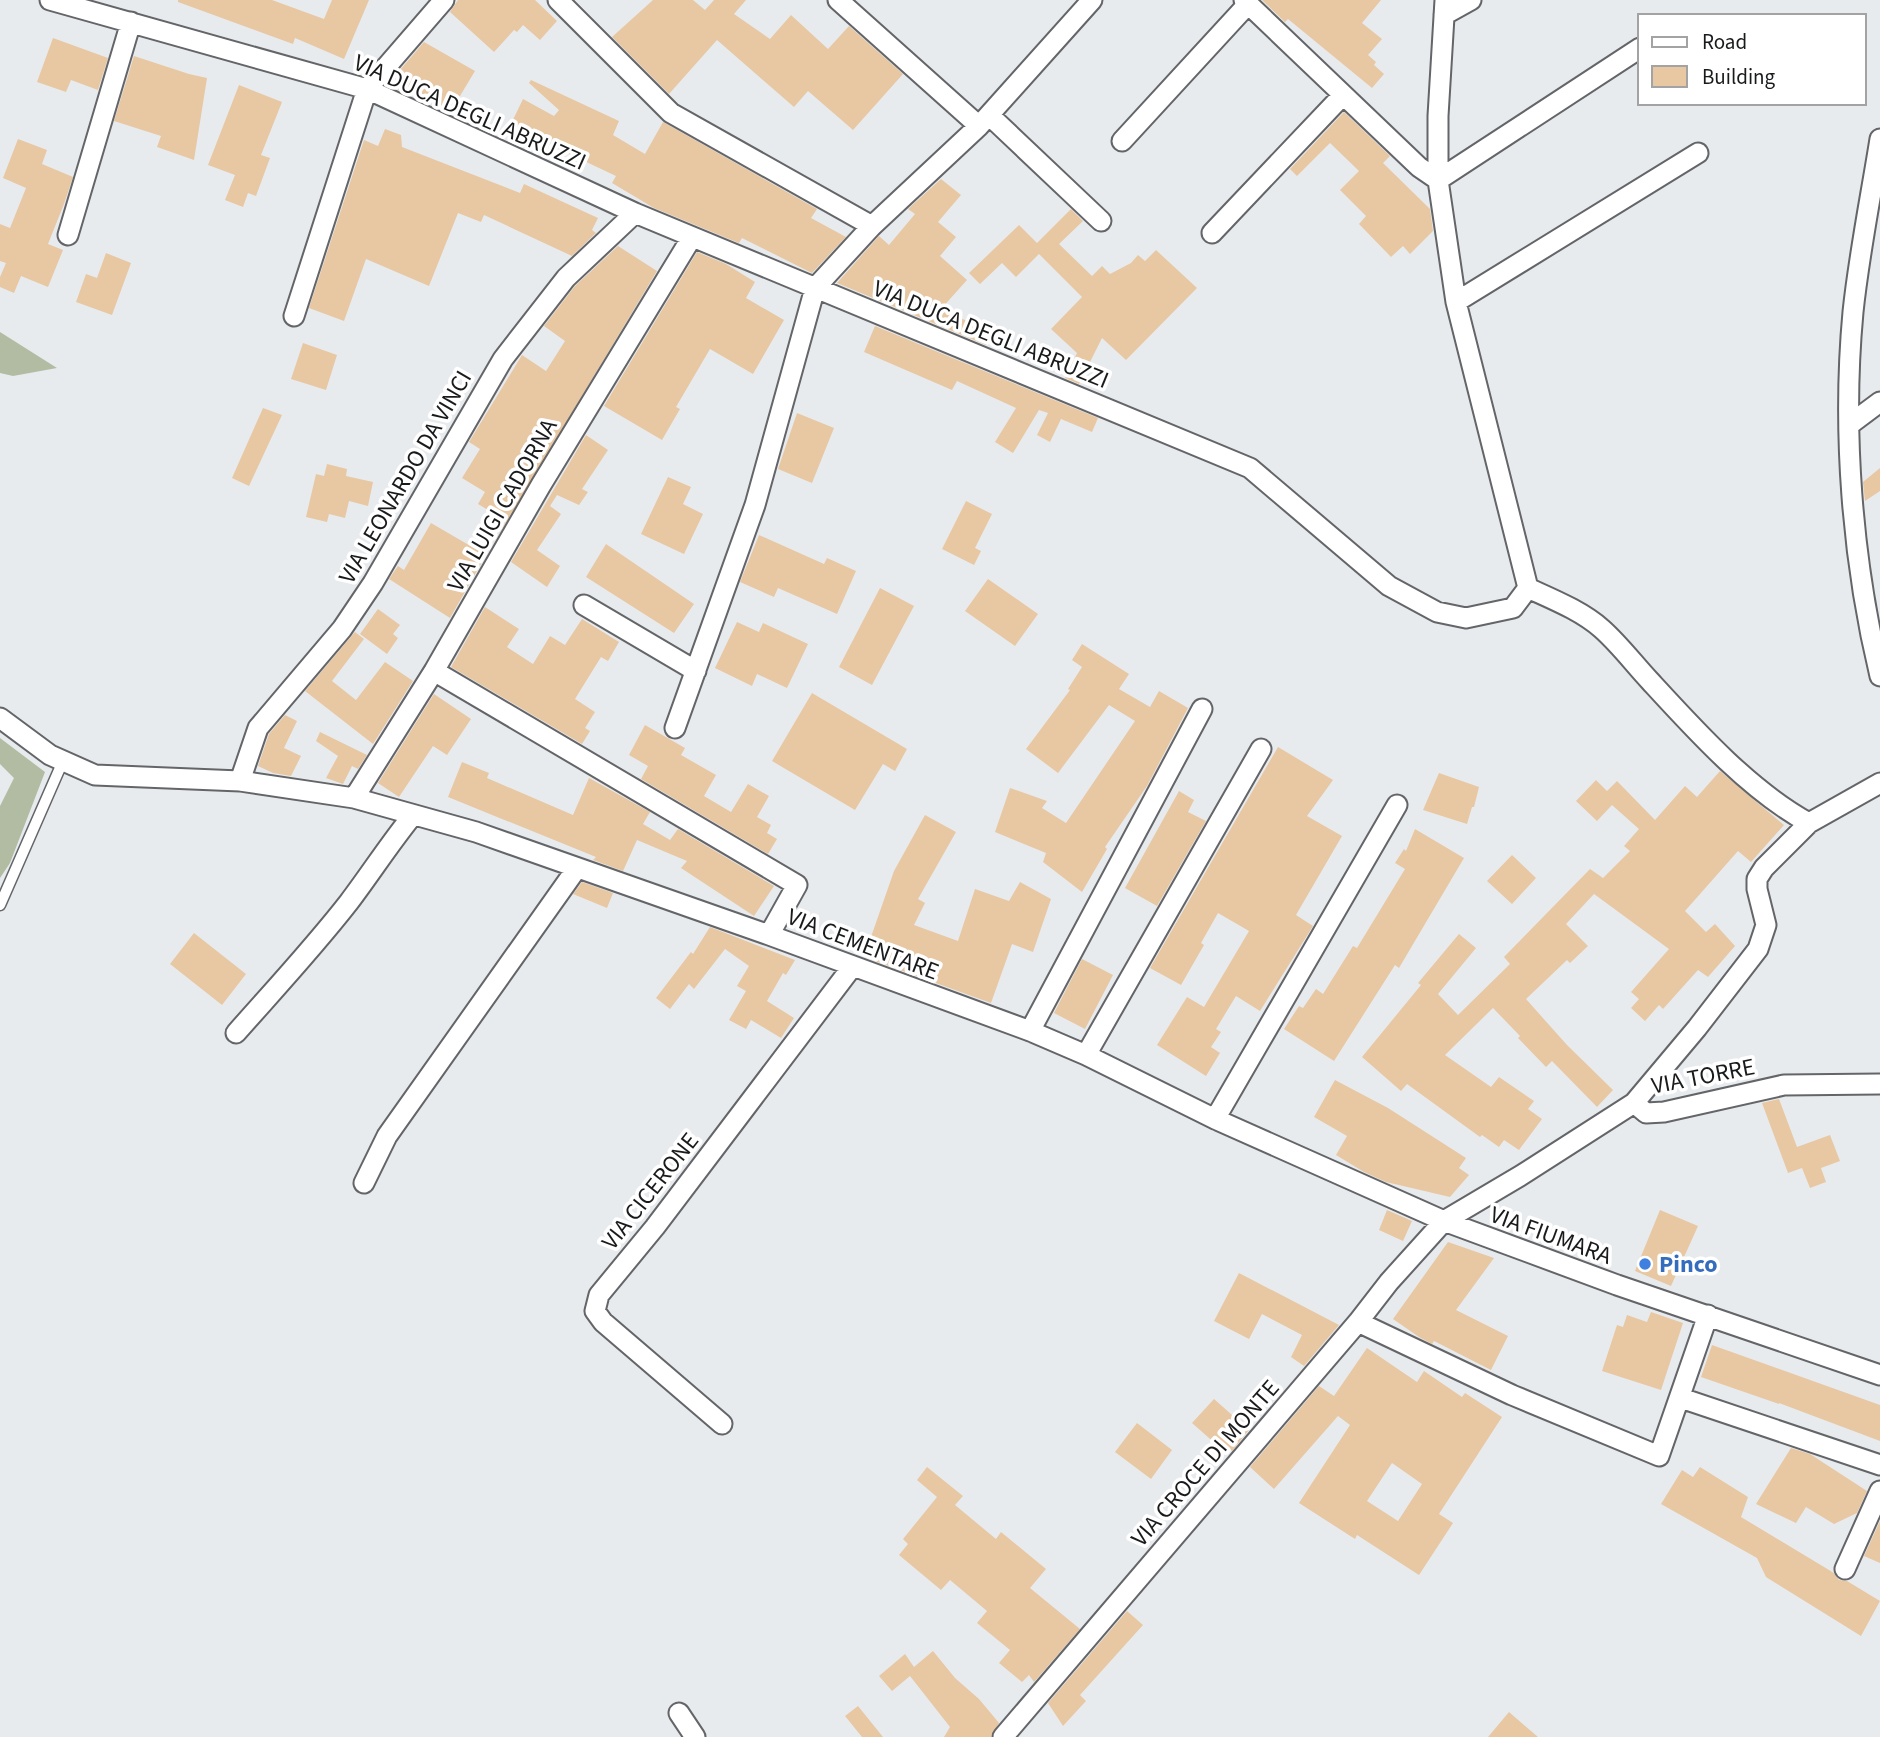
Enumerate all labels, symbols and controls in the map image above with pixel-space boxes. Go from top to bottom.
legend [1638,14,1866,105]
text: Road [1702,27,1747,57]
street label: VIA DUCA DEGLI ABRUZZI [348,45,592,180]
text: Building [1702,62,1776,92]
street label: VIA DUCA DEGLI ABRUZZI [868,271,1114,398]
street label: VIA LEONARDO DA VINCI [330,364,481,590]
street label: VIA LUIGI CADORNA [439,412,566,598]
street label: VIA CEMENTARE [782,900,944,989]
street label: VIA TORRE [1648,1049,1758,1104]
street label: VIA CICERONE [593,1125,707,1257]
street label: VIA FIUMARA [1485,1197,1617,1274]
place label: Pinco [1659,1247,1718,1282]
marker: Pinco [1637,1256,1653,1272]
street label: VIA CROCE DI MONTE [1123,1372,1288,1555]

